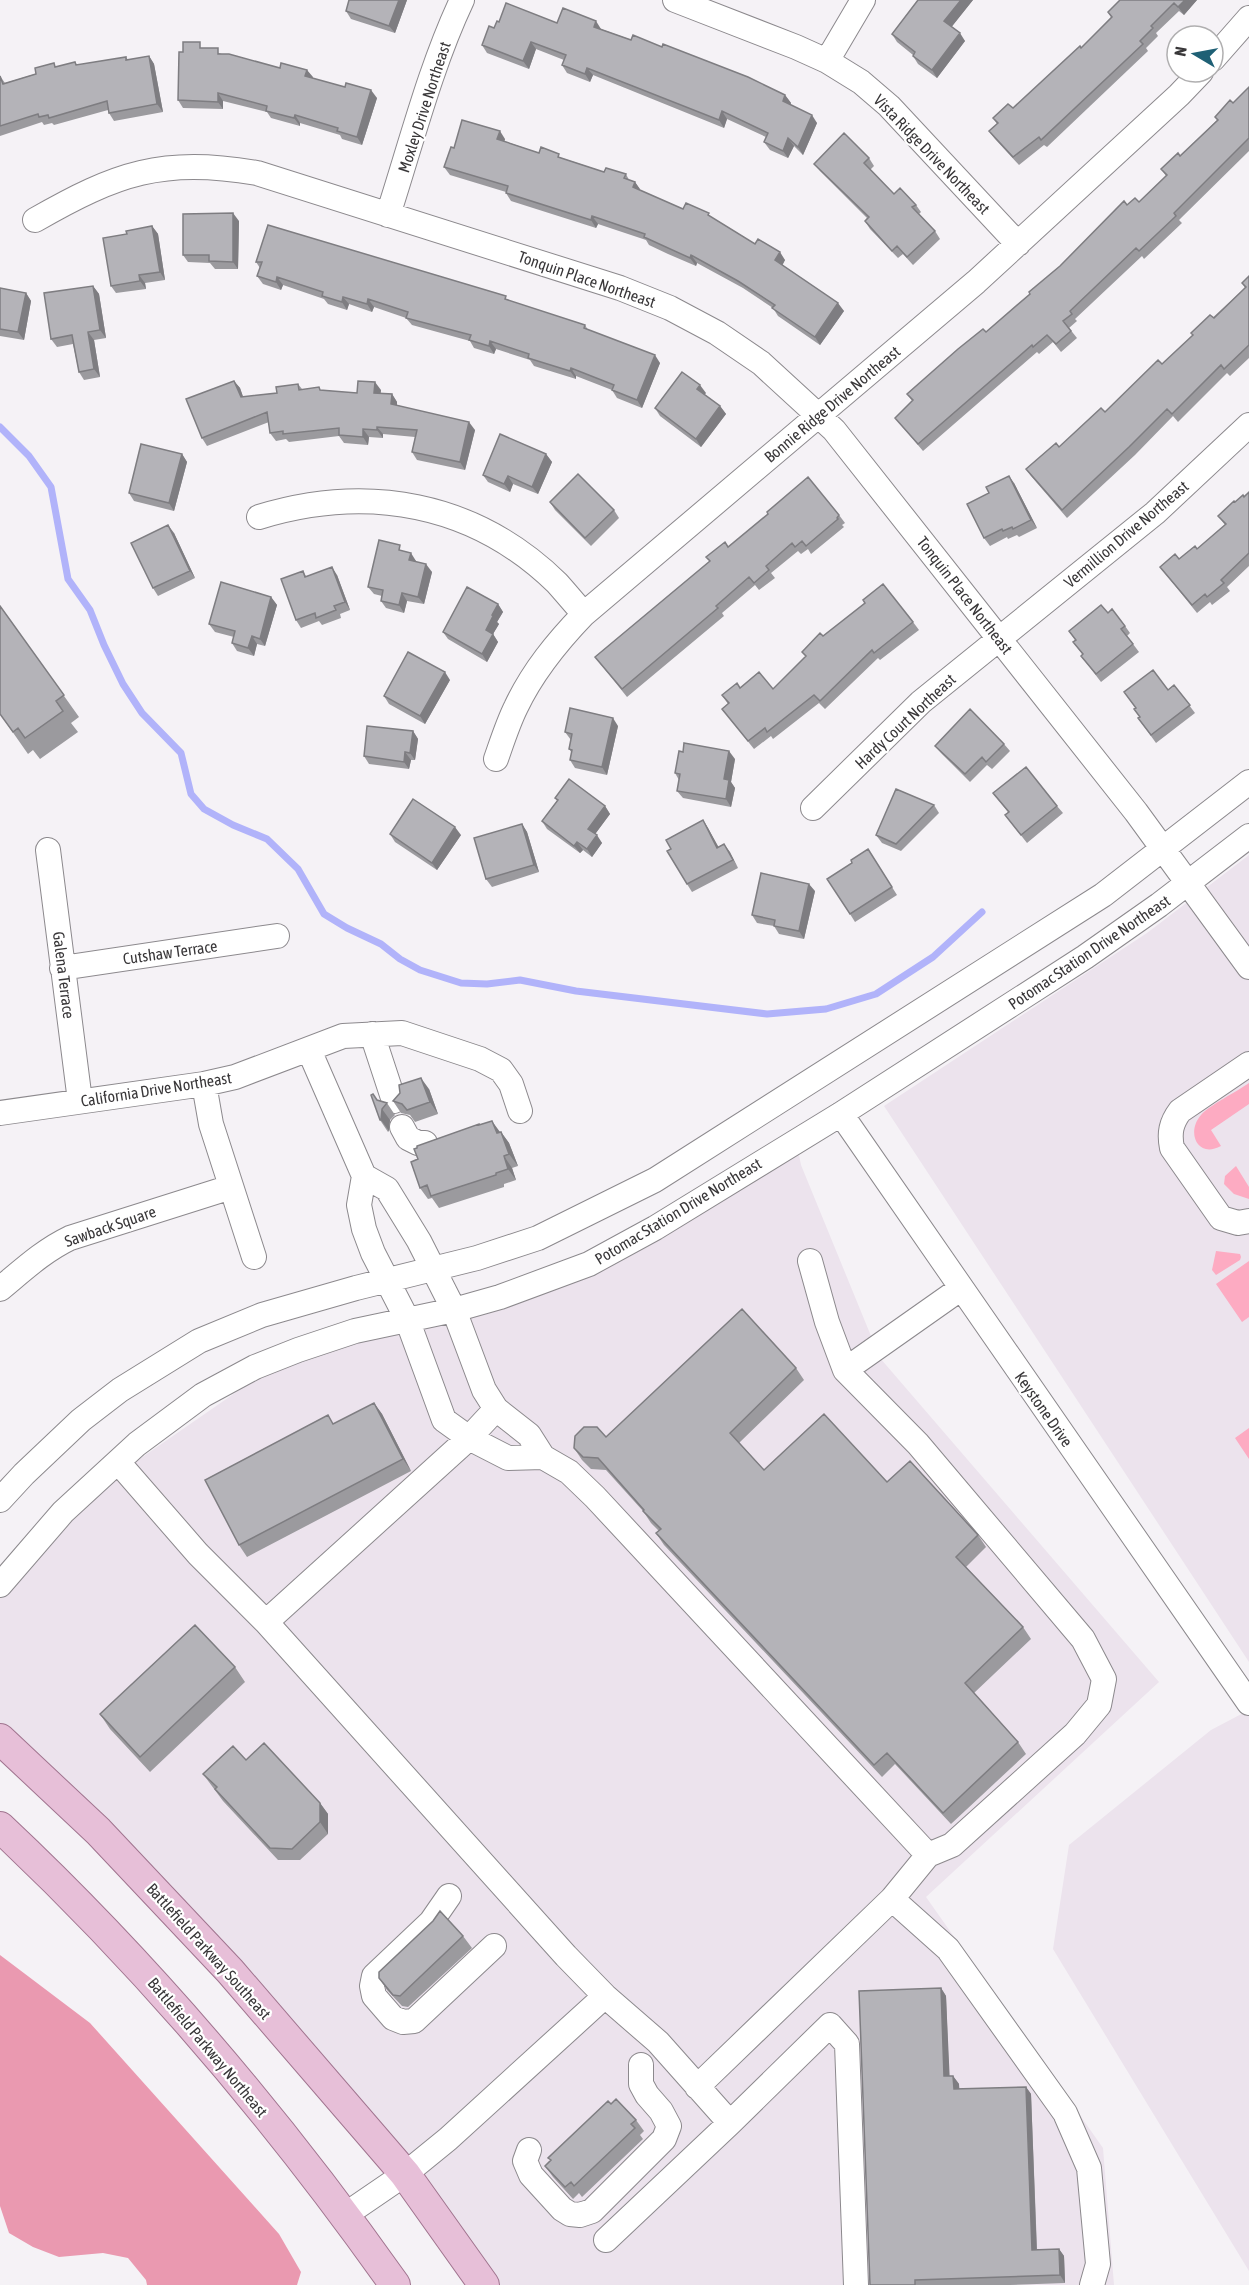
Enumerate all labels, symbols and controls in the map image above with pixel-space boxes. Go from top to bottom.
north arrow [1165,24,1225,84]
street label: Moxley Drive Northeast [394,39,455,175]
text: N [1171,45,1190,58]
street label: Vista Ridge Drive Northeast [870,91,994,218]
street label: Tonquin Place Northeast [516,247,658,312]
street label: Bonnie Ridge Drive Northeast [761,342,904,467]
street label: Vermillion Drive Northeast [1060,477,1192,591]
street label: Tonquin Place Northeast [913,533,1017,658]
street label: Hardy Court Northeast [851,670,960,773]
street label: Potomac Station Drive Northeast [1005,891,1173,1013]
street label: Galena Terrace [50,930,78,1020]
street label: Cutshaw Terrace [122,936,218,968]
street label: California Drive Northeast [79,1068,233,1110]
street label: Potomac Station Drive Northeast [592,1154,765,1268]
street label: Sawback Square [62,1202,158,1251]
street label: Keystone Drive [1011,1368,1076,1450]
street label: Battlefield Parkway Southeast [143,1879,275,2024]
street label: Battlefield Parkway Northeast [144,1974,272,2121]

